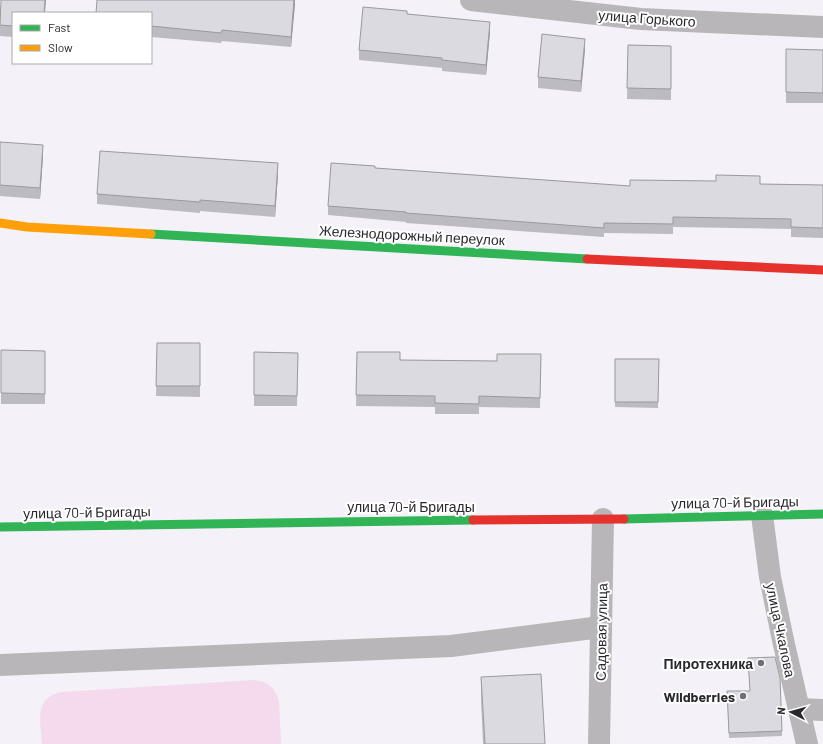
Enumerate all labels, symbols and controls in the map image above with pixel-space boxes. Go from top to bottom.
street label: улица Горького [598,6,696,30]
legend [12,12,152,64]
text: Fast [48,20,71,34]
text: Slow [48,40,73,54]
street label: Железнодорожный переулок [319,222,506,248]
street label: улица 70-й Бригады [671,492,799,512]
street label: улица 70-й Бригады [347,498,475,515]
street label: улица 70-й Бригады [23,502,151,522]
street label: улица Чкалова [763,581,799,679]
street label: Садовая улица [592,583,610,681]
place label: Пиротехника [663,655,753,672]
marker: Пиротехника [756,658,766,668]
place label: Wildberries [663,688,735,705]
marker: Wildberries [738,691,748,701]
north arrow [771,692,811,732]
text: N [774,707,787,715]

